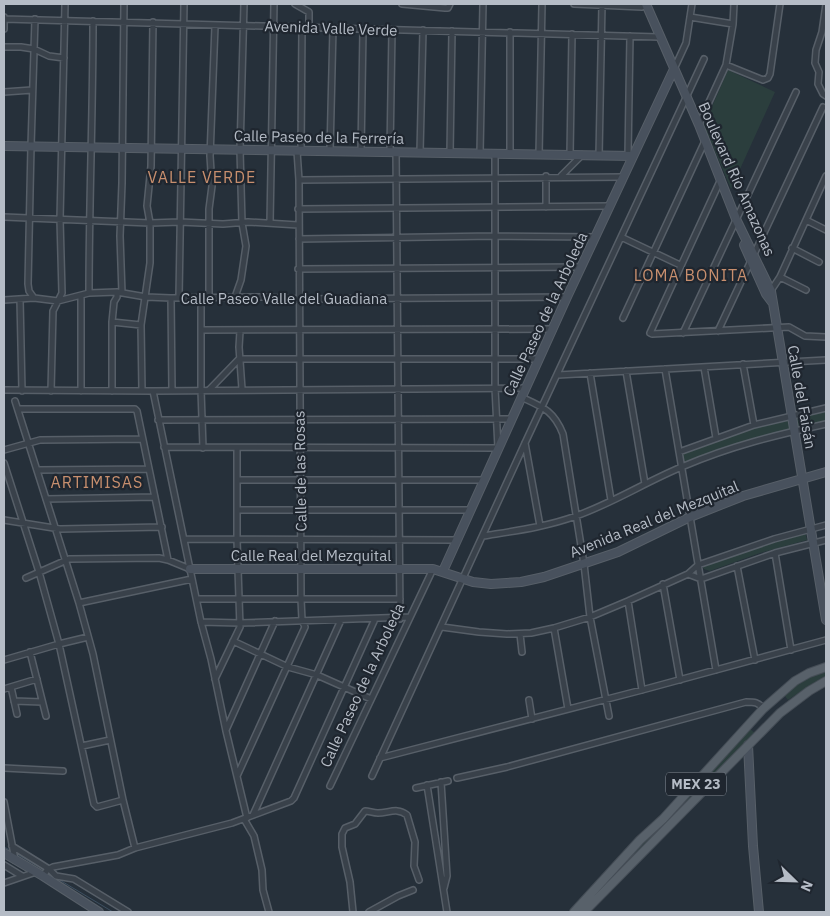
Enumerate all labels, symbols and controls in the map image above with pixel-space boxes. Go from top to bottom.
street label: Avenida Valle Verde [264,16,398,40]
street label: Boulevard Río Amazonas [694,99,780,259]
street label: Calle Paseo de la Ferrería [234,126,404,148]
district label: VALLE VERDE [148,167,256,187]
street label: Calle Paseo de la Arboleda [499,229,591,399]
district label: LOMA BONITA [634,265,748,285]
street label: Calle Paseo Valle del Guadiana [181,289,387,308]
street label: Calle del Faisán [784,344,820,450]
street label: Calle de las Rosas [289,410,311,532]
district label: ARTIMISAS [51,472,143,492]
street label: Avenida Real del Mezquital [567,476,741,562]
street label: Calle Real del Mezquital [231,546,391,565]
street label: Calle Paseo de la Arboleda [316,600,408,770]
road number: MEX 23 [666,772,726,796]
north arrow [770,856,820,906]
text: N [797,878,817,894]

